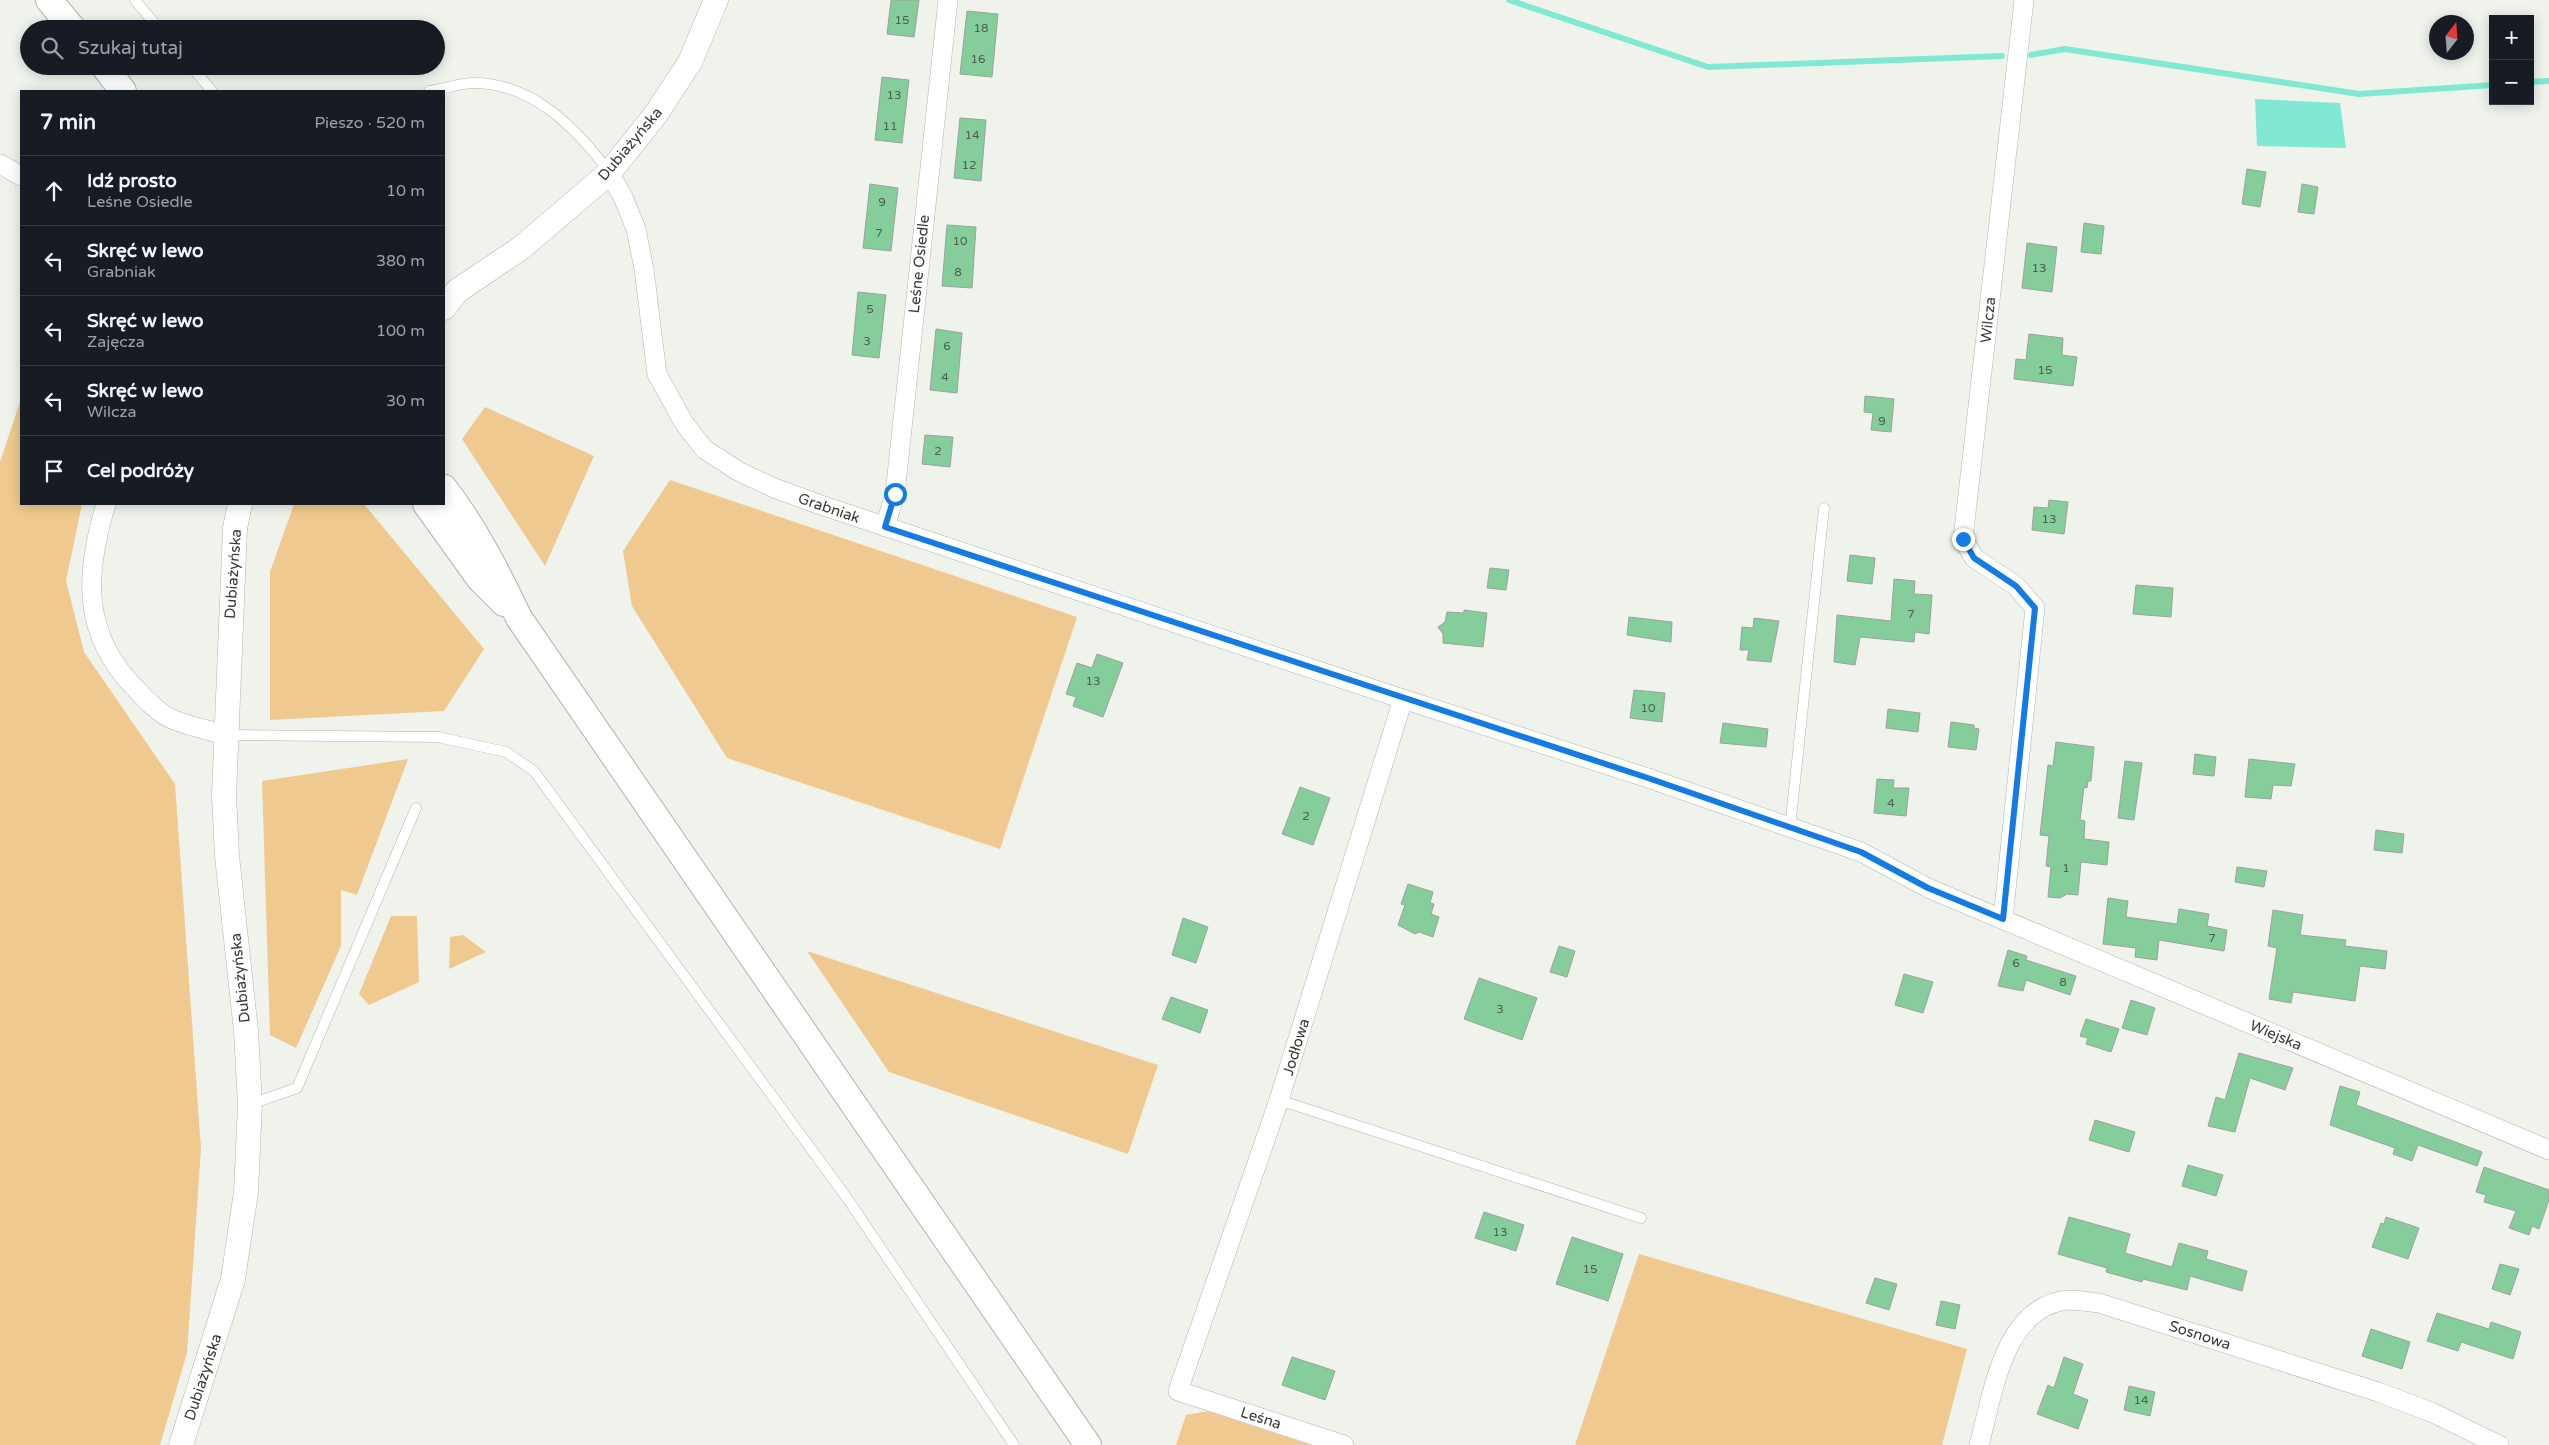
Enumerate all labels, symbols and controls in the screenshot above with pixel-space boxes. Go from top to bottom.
house number: 15 [894,13,910,27]
north arrow [2429,15,2474,60]
map controls [2489,15,2534,105]
button: + [2489,15,2534,60]
search box [20,20,445,75]
house number: 18 [973,21,989,35]
icon: search [38,34,66,62]
text: Szukaj tutaj [78,37,183,59]
house number: 16 [970,52,986,66]
button: − [2489,60,2534,105]
house number: 13 [886,88,902,102]
street label: Dubiażyńska [594,104,666,184]
text: 7 min [40,110,96,135]
text: Pieszo · 520 m [314,113,425,133]
house number: 11 [882,119,898,133]
house number: 14 [964,128,980,142]
house number: 12 [961,158,977,172]
text: Idź prosto [87,170,177,192]
icon: ahead [40,177,68,205]
text: 10 m [386,181,425,201]
text: Leśne Osiedle [87,192,193,212]
house number: 9 [878,195,886,209]
street label: Leśne Osiedle [905,214,933,314]
house number: 7 [875,226,883,240]
house number: 10 [952,234,968,248]
text: Skręć w lewo [87,240,204,262]
icon: left [40,247,68,275]
text: 380 m [376,251,425,271]
house number: 13 [2031,261,2047,275]
text: Grabniak [87,262,156,282]
house number: 8 [954,265,962,279]
street label: Wilcza [1977,296,1999,344]
house number: 5 [866,302,874,316]
text: Skręć w lewo [87,310,204,332]
icon: left [40,317,68,345]
text: 100 m [376,321,425,341]
text: Zajęcza [87,332,145,352]
house number: 3 [863,334,871,348]
house number: 6 [943,339,951,353]
house number: 15 [2037,363,2053,377]
house number: 4 [941,370,949,384]
text: Skręć w lewo [87,380,204,402]
icon: left [40,387,68,415]
text: 30 m [386,391,425,411]
text: Wilcza [87,402,136,422]
house number: 9 [1878,414,1886,428]
house number: 2 [934,444,942,458]
icon: arrive [40,457,68,485]
text: Cel podróży [87,460,194,482]
route start [884,483,907,506]
street label: Grabniak [796,489,862,527]
house number: 13 [2041,512,2057,526]
street label: Dubiażyńska [221,528,245,620]
route end [1952,528,1975,551]
house number: 7 [1907,607,1915,621]
house number: 13 [1085,674,1101,688]
house number: 10 [1640,701,1656,715]
house number: 4 [1887,796,1895,810]
house number: 2 [1302,809,1310,823]
house number: 1 [2062,861,2070,875]
house number: 7 [2208,931,2216,945]
street label: Dubiażyńska [226,932,254,1024]
house number: 6 [2012,956,2020,970]
house number: 8 [2059,975,2067,989]
house number: 3 [1496,1002,1504,1016]
street label: Jodłowa [1279,1016,1313,1078]
street label: Wiejska [2247,1016,2305,1054]
house number: 13 [1492,1225,1508,1239]
house number: 15 [1582,1262,1598,1276]
street label: Sosnowa [2167,1317,2233,1353]
street label: Dubiażyńska [180,1331,226,1423]
house number: 14 [2133,1393,2149,1407]
street label: Leśna [1238,1403,1284,1433]

